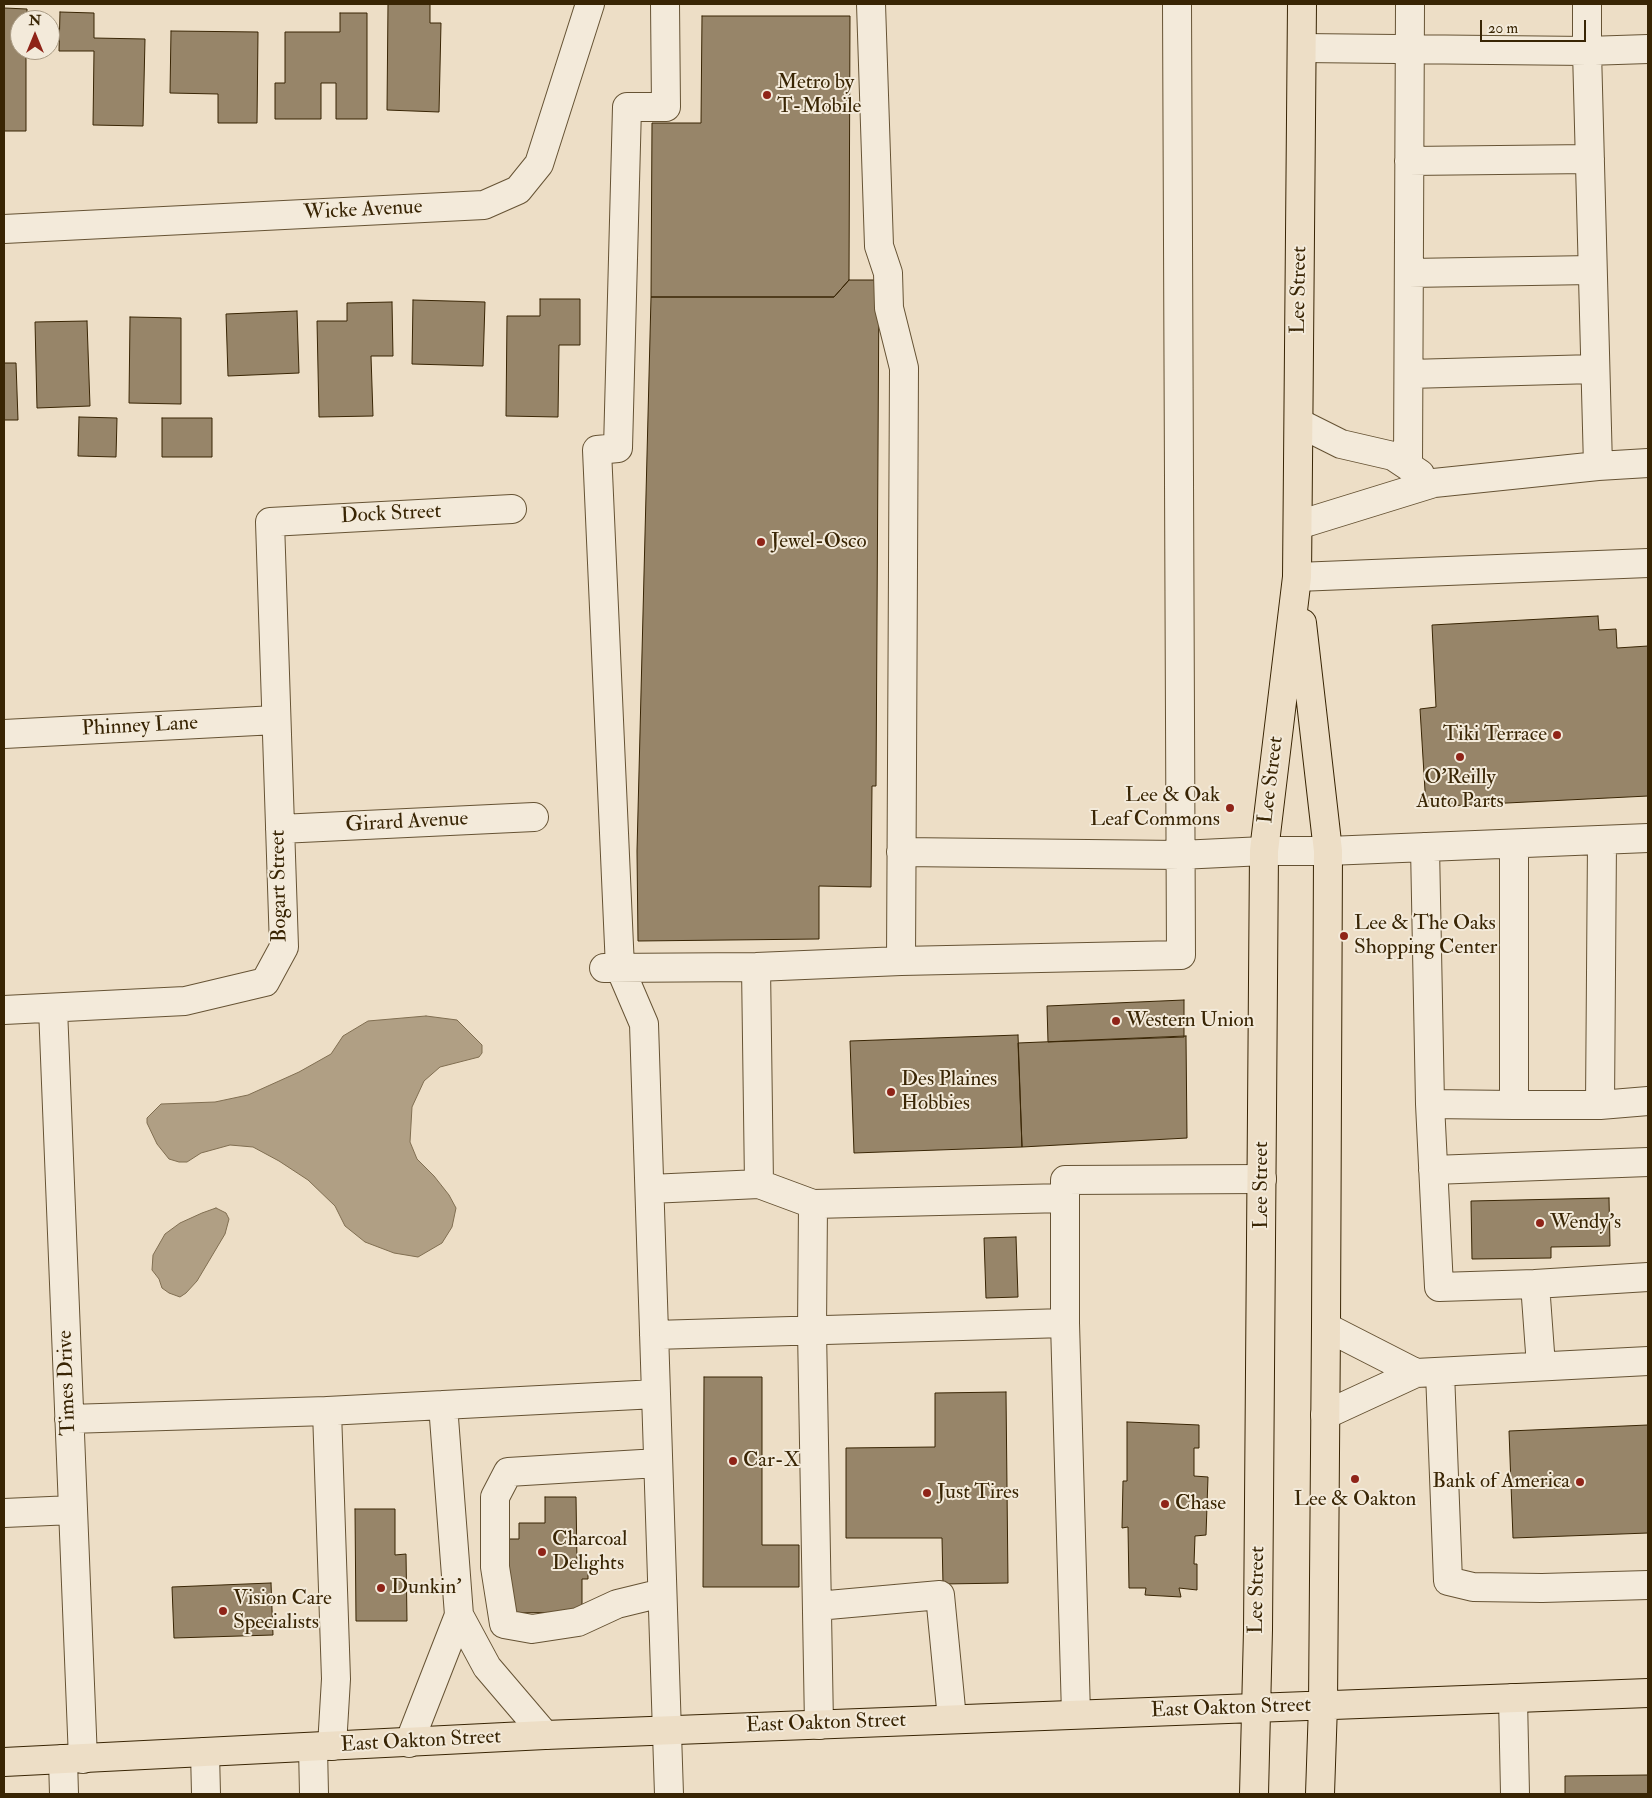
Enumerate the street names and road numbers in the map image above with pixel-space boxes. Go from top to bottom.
street label: Wicke Avenue [303,195,423,227]
street label: Lee Street [1287,246,1313,334]
street label: Dock Street [340,500,442,530]
street label: Phinney Lane [81,711,199,743]
street label: Lee Street [1254,735,1290,825]
street label: Girard Avenue [345,807,469,839]
street label: Bogart Street [266,830,294,942]
street label: Lee Street [1249,1141,1275,1229]
street label: Times Drive [54,1330,82,1436]
street label: Lee Street [1245,1546,1271,1634]
street label: East Oakton Street [1150,1694,1312,1724]
street label: East Oakton Street [745,1709,907,1739]
street label: East Oakton Street [340,1725,502,1759]

